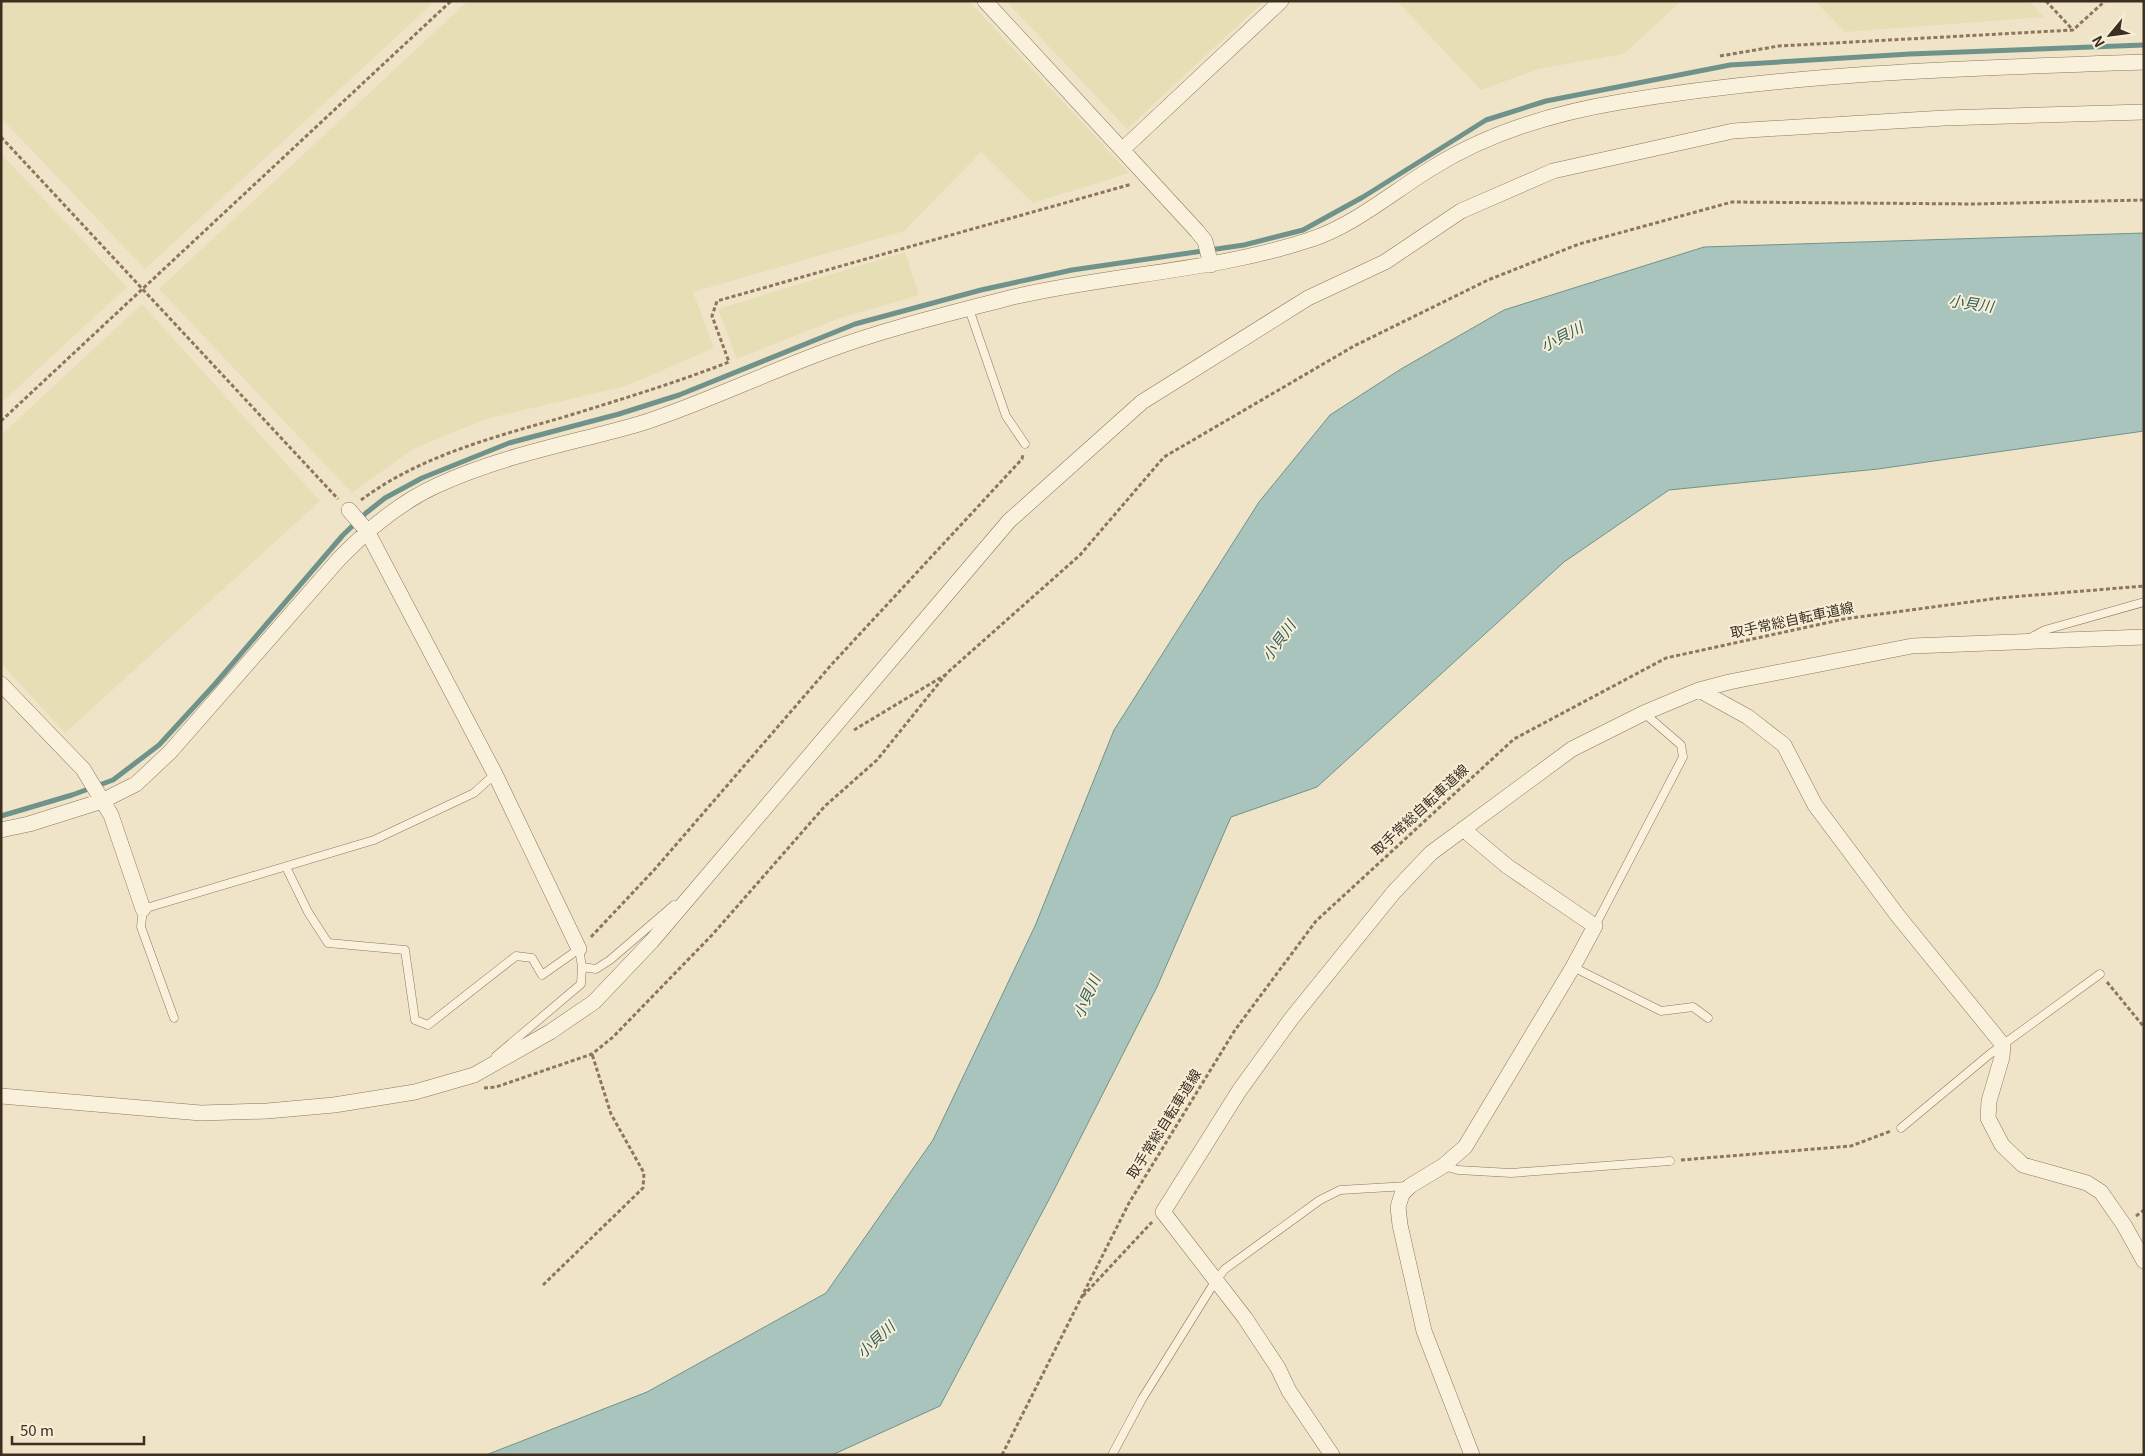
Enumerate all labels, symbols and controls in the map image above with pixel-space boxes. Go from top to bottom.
north arrow [2085,10,2135,60]
text: N [2086,32,2109,51]
water label: 小貝川 [1947,289,1997,316]
water label: 小貝川 [1536,315,1588,355]
street label: 取手常総自転車道線 [1728,596,1855,642]
water label: 小貝川 [1256,614,1301,664]
street label: 取手常総自転車道線 [1366,759,1472,860]
water label: 小貝川 [1067,970,1105,1021]
street label: 取手常総自転車道線 [1121,1065,1205,1182]
water label: 小貝川 [851,1315,900,1362]
scale bar [12,1414,145,1446]
text: 50 m [20,1419,54,1440]

